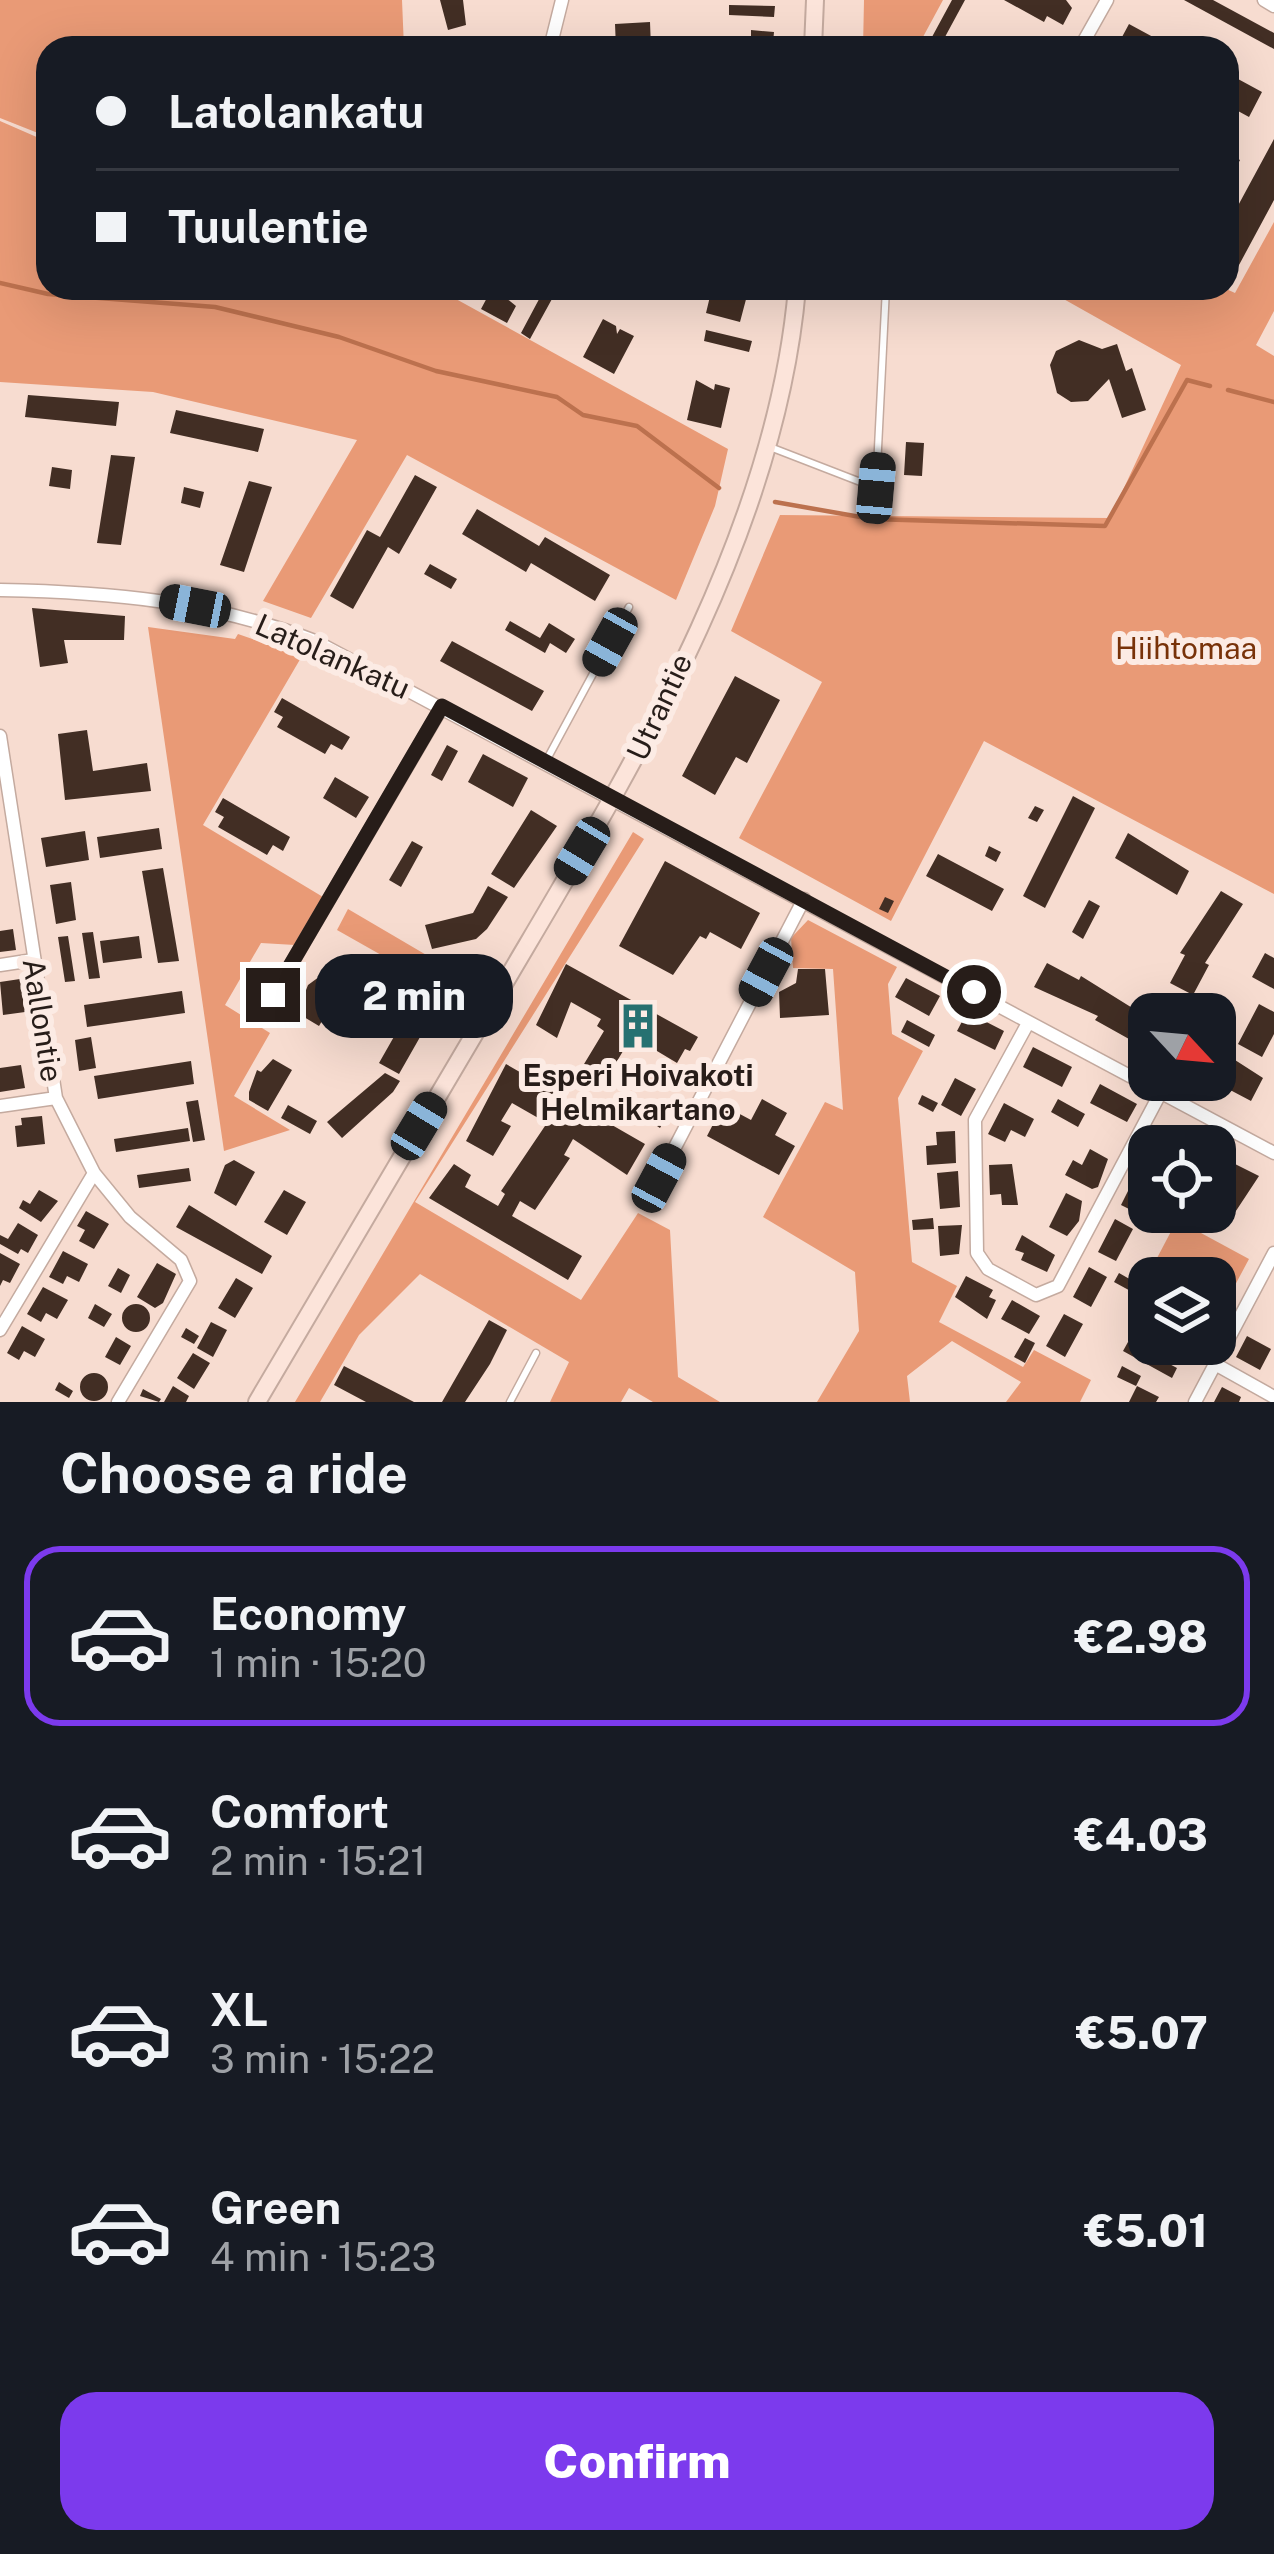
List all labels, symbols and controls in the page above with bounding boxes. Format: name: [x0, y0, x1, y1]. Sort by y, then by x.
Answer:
text: Latolankatu: [168, 85, 424, 138]
text: Tuulentie: [168, 200, 369, 253]
car: [855, 451, 897, 525]
car: [156, 581, 234, 631]
car: [577, 602, 643, 682]
street label: Latolankatu: [250, 606, 416, 706]
park label: Hiihtomaa: [1115, 630, 1257, 666]
street label: Utrantie: [619, 648, 699, 766]
car: [548, 811, 616, 891]
car: [733, 932, 799, 1012]
callout: 2 min: [315, 953, 513, 1037]
street label: Aallontie: [15, 956, 71, 1084]
route start: [947, 965, 1001, 1019]
route end: [246, 968, 300, 1022]
text: 2 min: [362, 973, 466, 1019]
north arrow: [1128, 993, 1236, 1101]
map controls: [1128, 993, 1236, 1365]
building icon: Esperi Hoivakoti Helmikartano: [613, 1001, 663, 1051]
place label: Esperi Hoivakoti Helmikartano: [522, 1057, 754, 1127]
car: [385, 1086, 453, 1166]
button: locate: [1128, 1125, 1236, 1233]
car: [626, 1138, 692, 1218]
button: layers: [1128, 1257, 1236, 1365]
text: Choose a ride: [60, 1442, 408, 1505]
icon: car: [66, 1582, 174, 1690]
text: Economy: [210, 1587, 406, 1640]
text: €2.98: [1074, 1610, 1208, 1663]
text: 1 min · 15:20: [210, 1640, 427, 1686]
icon: car: [66, 1780, 174, 1888]
text: Comfort: [210, 1785, 389, 1838]
text: €4.03: [1074, 1808, 1208, 1861]
text: 2 min · 15:21: [210, 1838, 426, 1884]
icon: car: [66, 1978, 174, 2086]
text: XL: [210, 1983, 268, 2036]
text: €5.07: [1076, 2006, 1208, 2059]
text: 3 min · 15:22: [210, 2036, 435, 2082]
icon: car: [66, 2176, 174, 2284]
text: Green: [210, 2181, 341, 2234]
text: €5.01: [1084, 2204, 1208, 2257]
text: 4 min · 15:23: [210, 2234, 436, 2280]
button: Confirm: [60, 2392, 1214, 2530]

